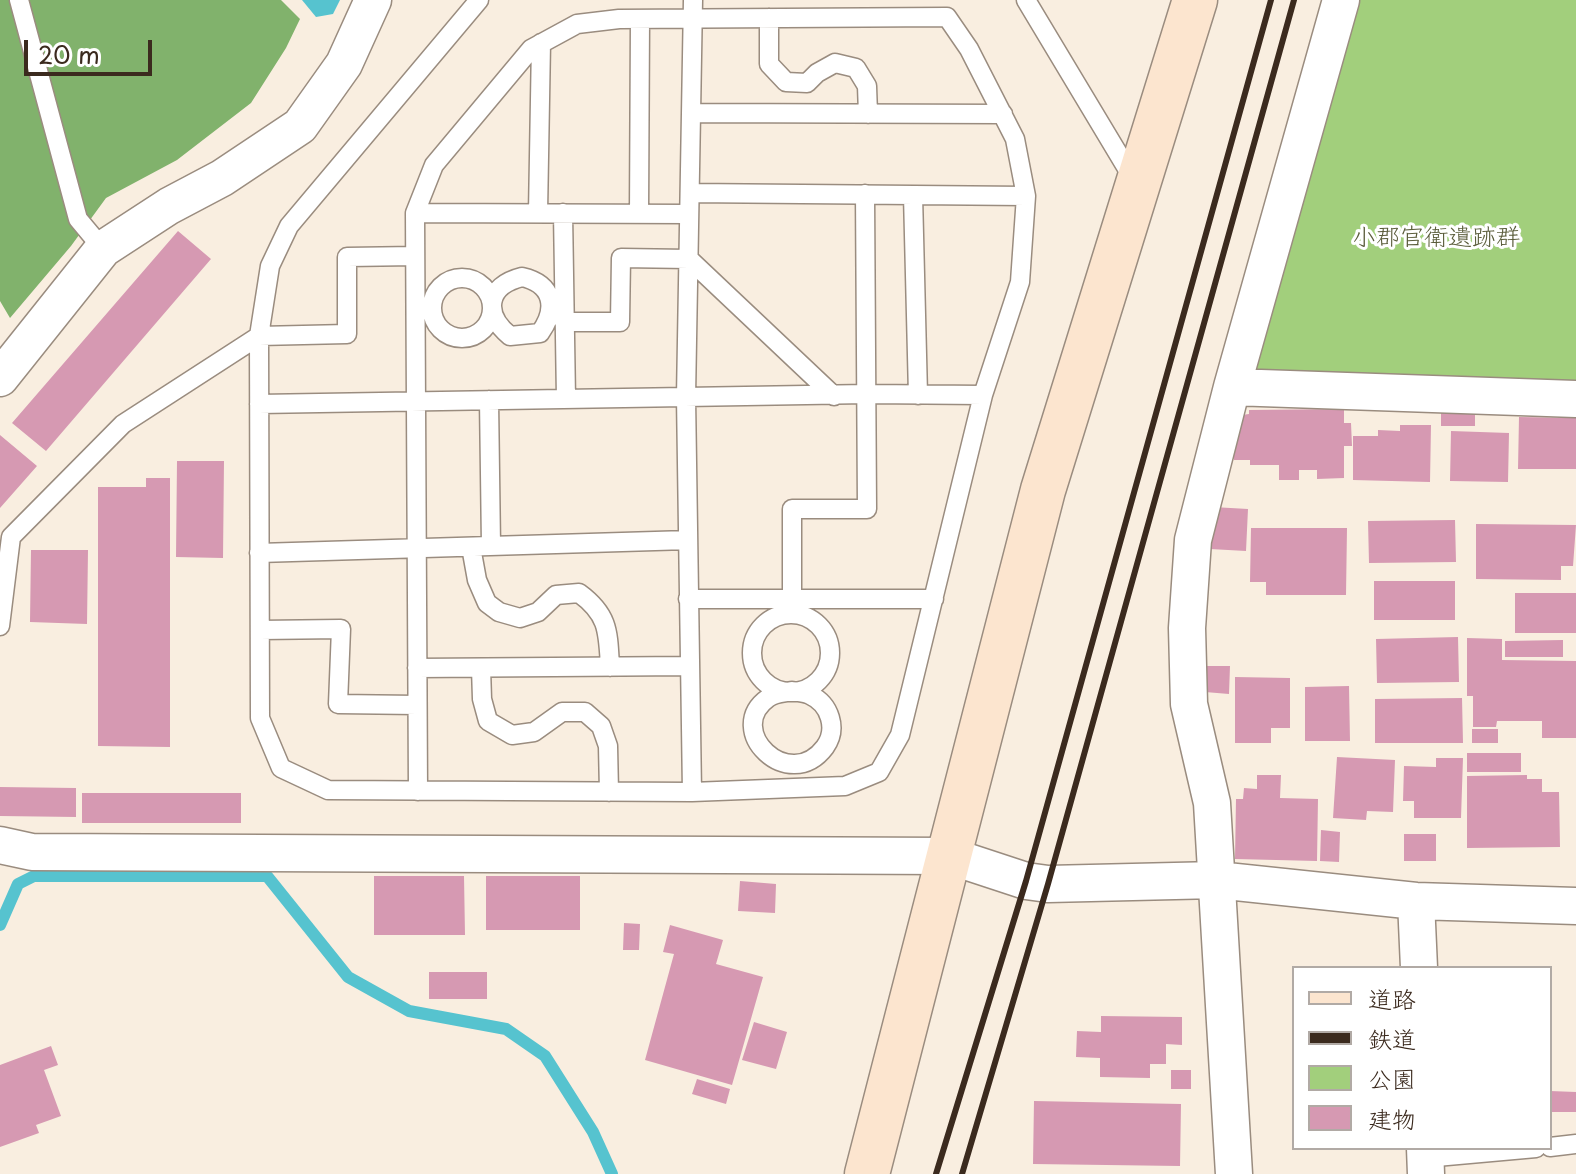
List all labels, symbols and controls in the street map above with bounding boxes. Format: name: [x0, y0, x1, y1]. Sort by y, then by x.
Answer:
scale bar: [28, 24, 156, 74]
text: 20 m: [38, 36, 100, 72]
park label: 小郡官衛遺跡群: [1352, 224, 1520, 252]
legend: [1292, 966, 1552, 1150]
text: 道路: [1368, 980, 1416, 1016]
text: 鉄道: [1368, 1020, 1416, 1056]
text: 公園: [1368, 1060, 1416, 1096]
text: 建物: [1368, 1100, 1416, 1136]

